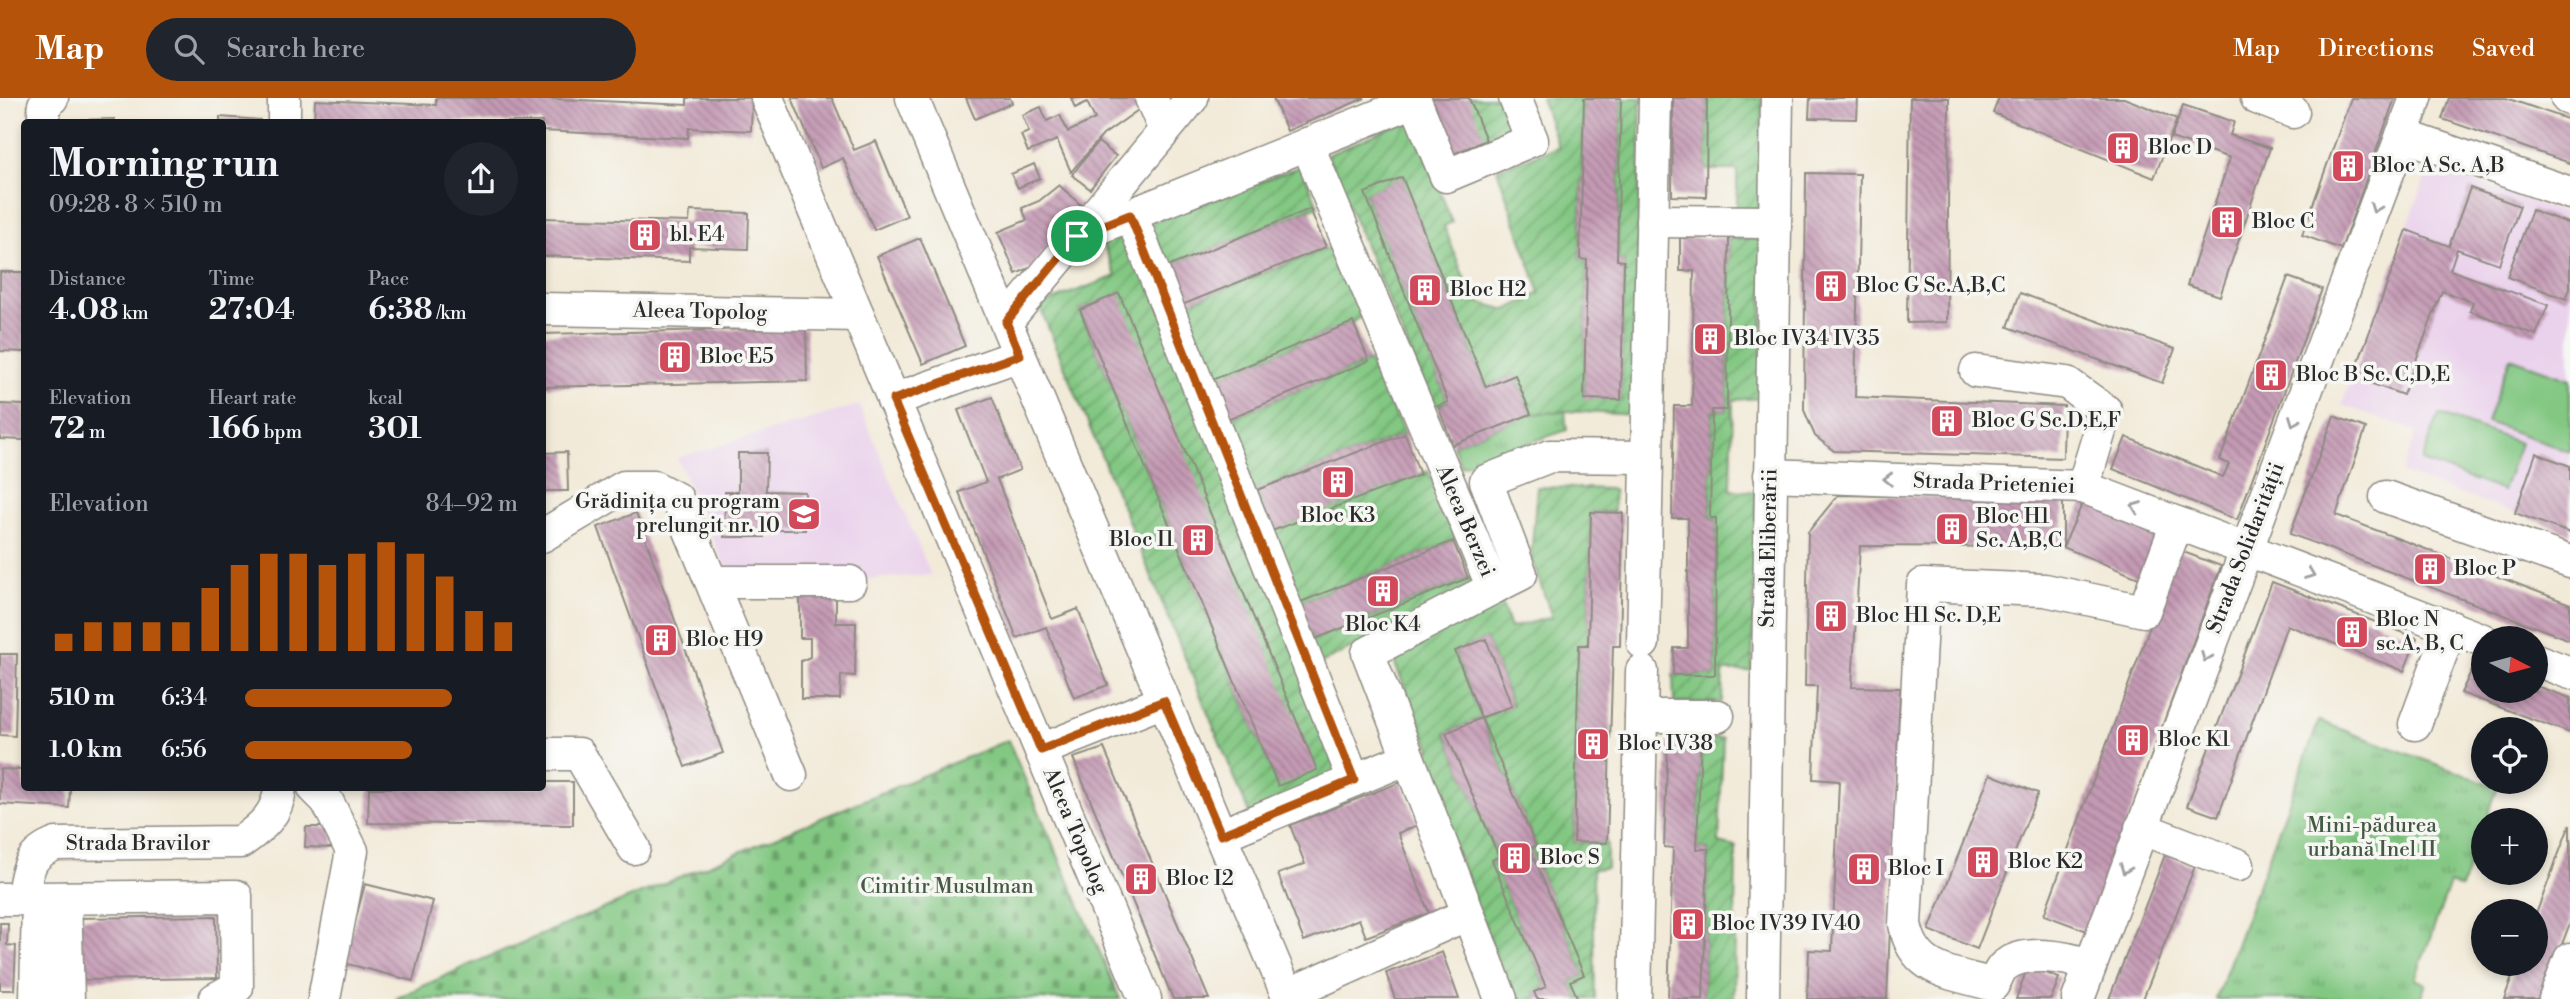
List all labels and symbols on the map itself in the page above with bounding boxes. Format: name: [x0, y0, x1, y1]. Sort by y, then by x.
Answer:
building icon: Bloc D: [2104, 129, 2142, 167]
place label: Bloc D: [2147, 135, 2212, 161]
building icon: Bloc A Sc. A,B: [2329, 147, 2367, 185]
place label: Bloc A Sc. A,B: [2371, 153, 2505, 179]
one-way arrow: [2369, 201, 2383, 213]
building icon: Bloc C: [2208, 203, 2246, 241]
pin: [1047, 206, 1107, 266]
place label: Bloc C: [2251, 209, 2314, 235]
building icon: bl. E4: [626, 216, 664, 254]
place label: bl. E4: [670, 222, 724, 248]
building icon: Bloc G Sc.A,B,C: [1812, 267, 1850, 305]
building icon: Bloc H2: [1406, 271, 1444, 309]
place label: Bloc G Sc.A,B,C: [1855, 273, 2005, 299]
place label: Bloc H2: [1449, 277, 1527, 303]
street label: Aleea Topolog: [632, 298, 767, 326]
building icon: Bloc IV34 IV35: [1691, 320, 1729, 358]
place label: Bloc IV34 IV35: [1733, 326, 1880, 352]
building icon: Bloc E5: [656, 338, 694, 376]
place label: Bloc E5: [699, 344, 774, 370]
building icon: Bloc B Sc. C,D,E: [2252, 356, 2290, 394]
place label: Bloc B Sc. C,D,E: [2295, 362, 2450, 388]
building icon: Bloc G Sc.D,E,F: [1928, 402, 1966, 440]
place label: Bloc G Sc.D,E,F: [1971, 408, 2121, 434]
one-way arrow: [2289, 414, 2303, 426]
street label: Strada Solidarității: [2201, 459, 2291, 637]
street label: Aleea Berzei: [1429, 460, 1500, 581]
building icon: Bloc K3: [1319, 463, 1357, 501]
street label: Strada Eliberării: [1755, 468, 1783, 628]
street label: Strada Prieteniei: [1912, 468, 2076, 500]
one-way arrow: [1883, 472, 1894, 487]
place label: Grădinița cu program prelungit nr. 10: [575, 489, 780, 539]
school or university icon: Grădinița cu program prelungit nr. 10: [785, 495, 823, 533]
one-way arrow: [2131, 502, 2143, 516]
place label: Bloc K3: [1300, 503, 1375, 529]
place label: Bloc H1 Sc. A,B,C: [1975, 504, 2062, 554]
building icon: Bloc H1 Sc. A,B,C: [1933, 510, 1971, 548]
building icon: Bloc I1: [1179, 521, 1217, 559]
place label: Bloc I1: [1108, 527, 1174, 553]
building icon: Bloc P: [2411, 550, 2449, 588]
place label: Bloc P: [2453, 556, 2516, 582]
one-way arrow: [2303, 565, 2315, 579]
building icon: Bloc K4: [1364, 572, 1402, 610]
building icon: Bloc H1 Sc. D,E: [1812, 597, 1850, 635]
place label: Bloc H1 Sc. D,E: [1855, 603, 2001, 629]
place label: Bloc N sc.A, B, C: [2375, 607, 2464, 657]
place label: Bloc K4: [1344, 612, 1421, 638]
building icon: Bloc N sc.A, B, C: [2333, 613, 2371, 651]
building icon: Bloc H9: [642, 621, 680, 659]
north arrow: [2471, 626, 2548, 704]
place label: Bloc H9: [685, 627, 763, 653]
one-way arrow: [2200, 650, 2214, 662]
building icon: Bloc K1: [2114, 721, 2152, 759]
building icon: Bloc IV38: [1574, 725, 1612, 763]
place label: Bloc K1: [2157, 727, 2230, 753]
place label: Bloc IV38: [1617, 731, 1713, 757]
street label: Aleea Topolog: [1036, 763, 1113, 898]
park label: Mini-pădurea urbană Inel II: [2307, 813, 2437, 863]
street label: Strada Bravilor: [66, 831, 210, 857]
building icon: Bloc S: [1496, 839, 1534, 877]
building icon: Bloc K2: [1964, 843, 2002, 881]
place label: Bloc S: [1539, 845, 1600, 871]
place label: Bloc K2: [2007, 849, 2083, 875]
building icon: Bloc I: [1845, 850, 1883, 888]
place label: Bloc I: [1887, 856, 1944, 882]
building icon: Bloc I2: [1122, 860, 1160, 898]
one-way arrow: [2120, 863, 2134, 875]
place label: Bloc I2: [1165, 866, 1234, 892]
park label: Cimitir Musulman: [860, 874, 1034, 900]
building icon: Bloc IV39 IV40: [1669, 905, 1707, 943]
place label: Bloc IV39 IV40: [1711, 911, 1861, 937]

